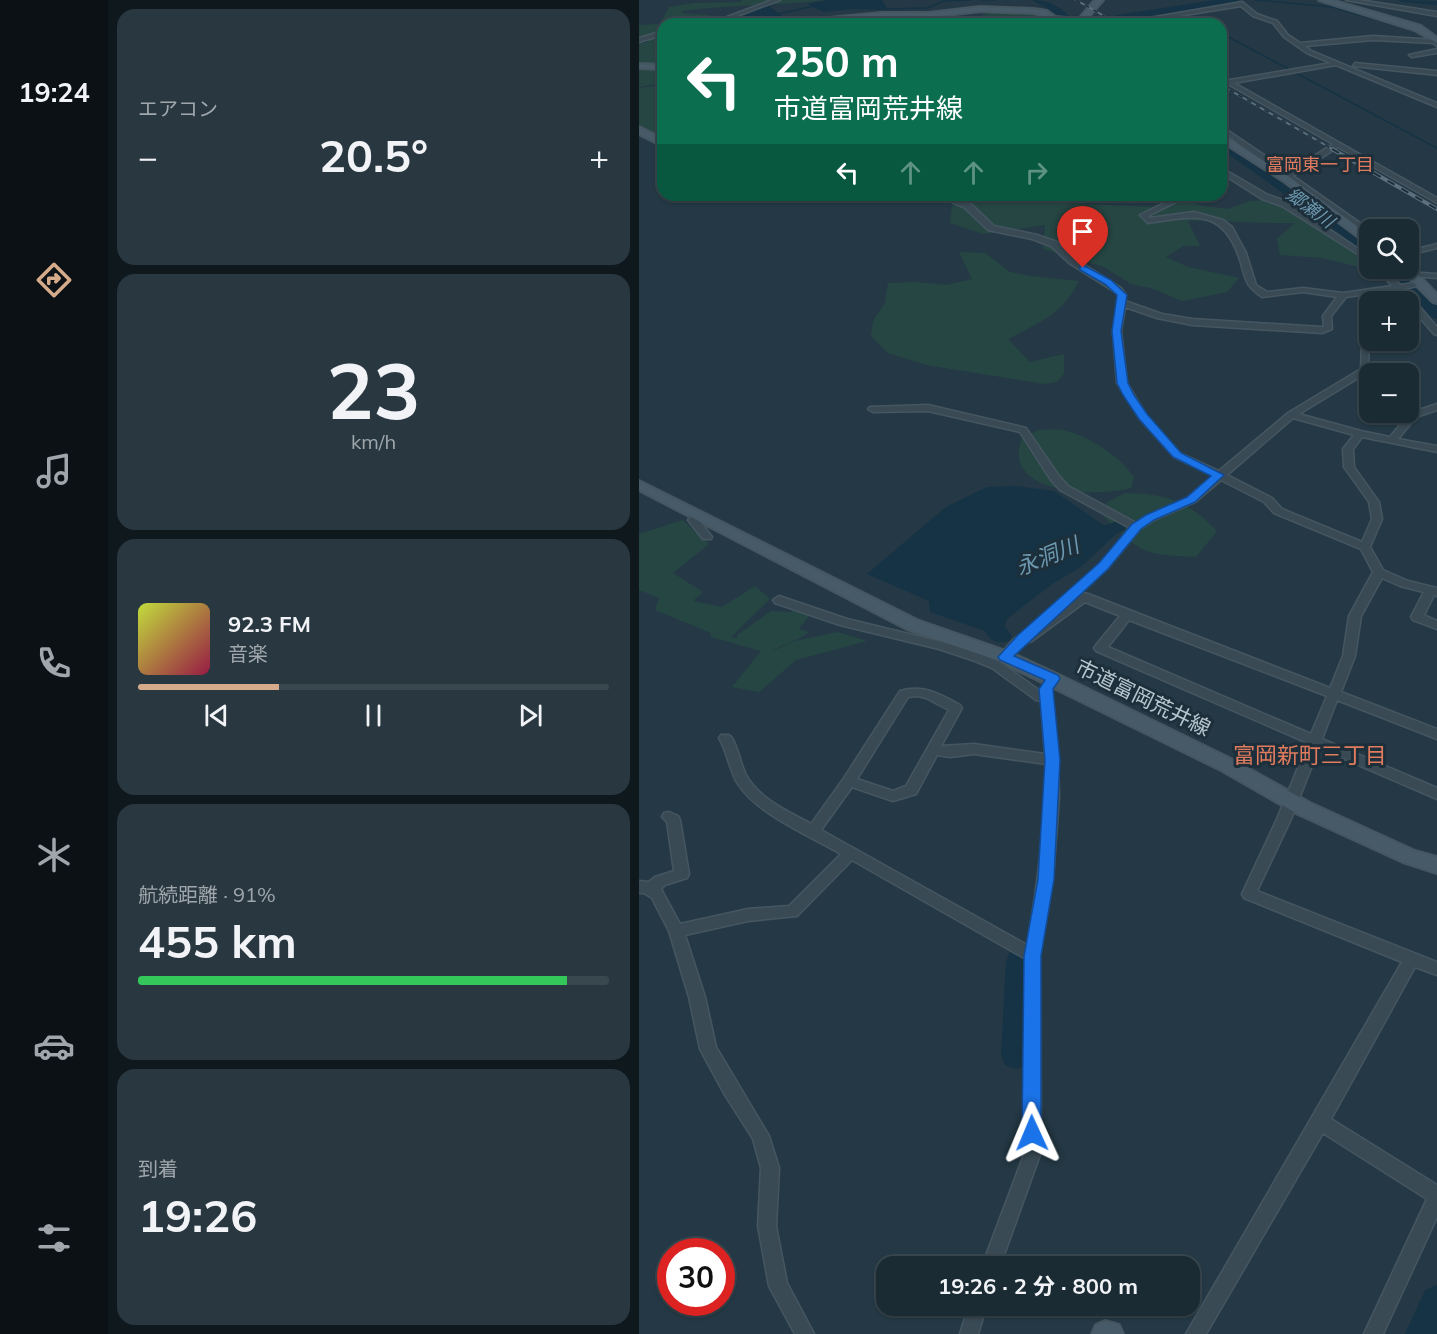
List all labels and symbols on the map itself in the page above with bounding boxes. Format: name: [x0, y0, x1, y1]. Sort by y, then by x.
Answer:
district label: 富岡東一丁目: [1266, 153, 1374, 176]
water label: 郷瀬川: [1282, 182, 1341, 234]
pin: [1057, 206, 1108, 268]
water label: 永洞川: [1011, 530, 1085, 581]
street label: 市道富岡荒井線: [1072, 653, 1215, 741]
district label: 富岡新町三丁目: [1233, 741, 1387, 769]
position arrow: [1000, 1101, 1064, 1165]
speed limit sign: 30: [657, 1238, 735, 1316]

